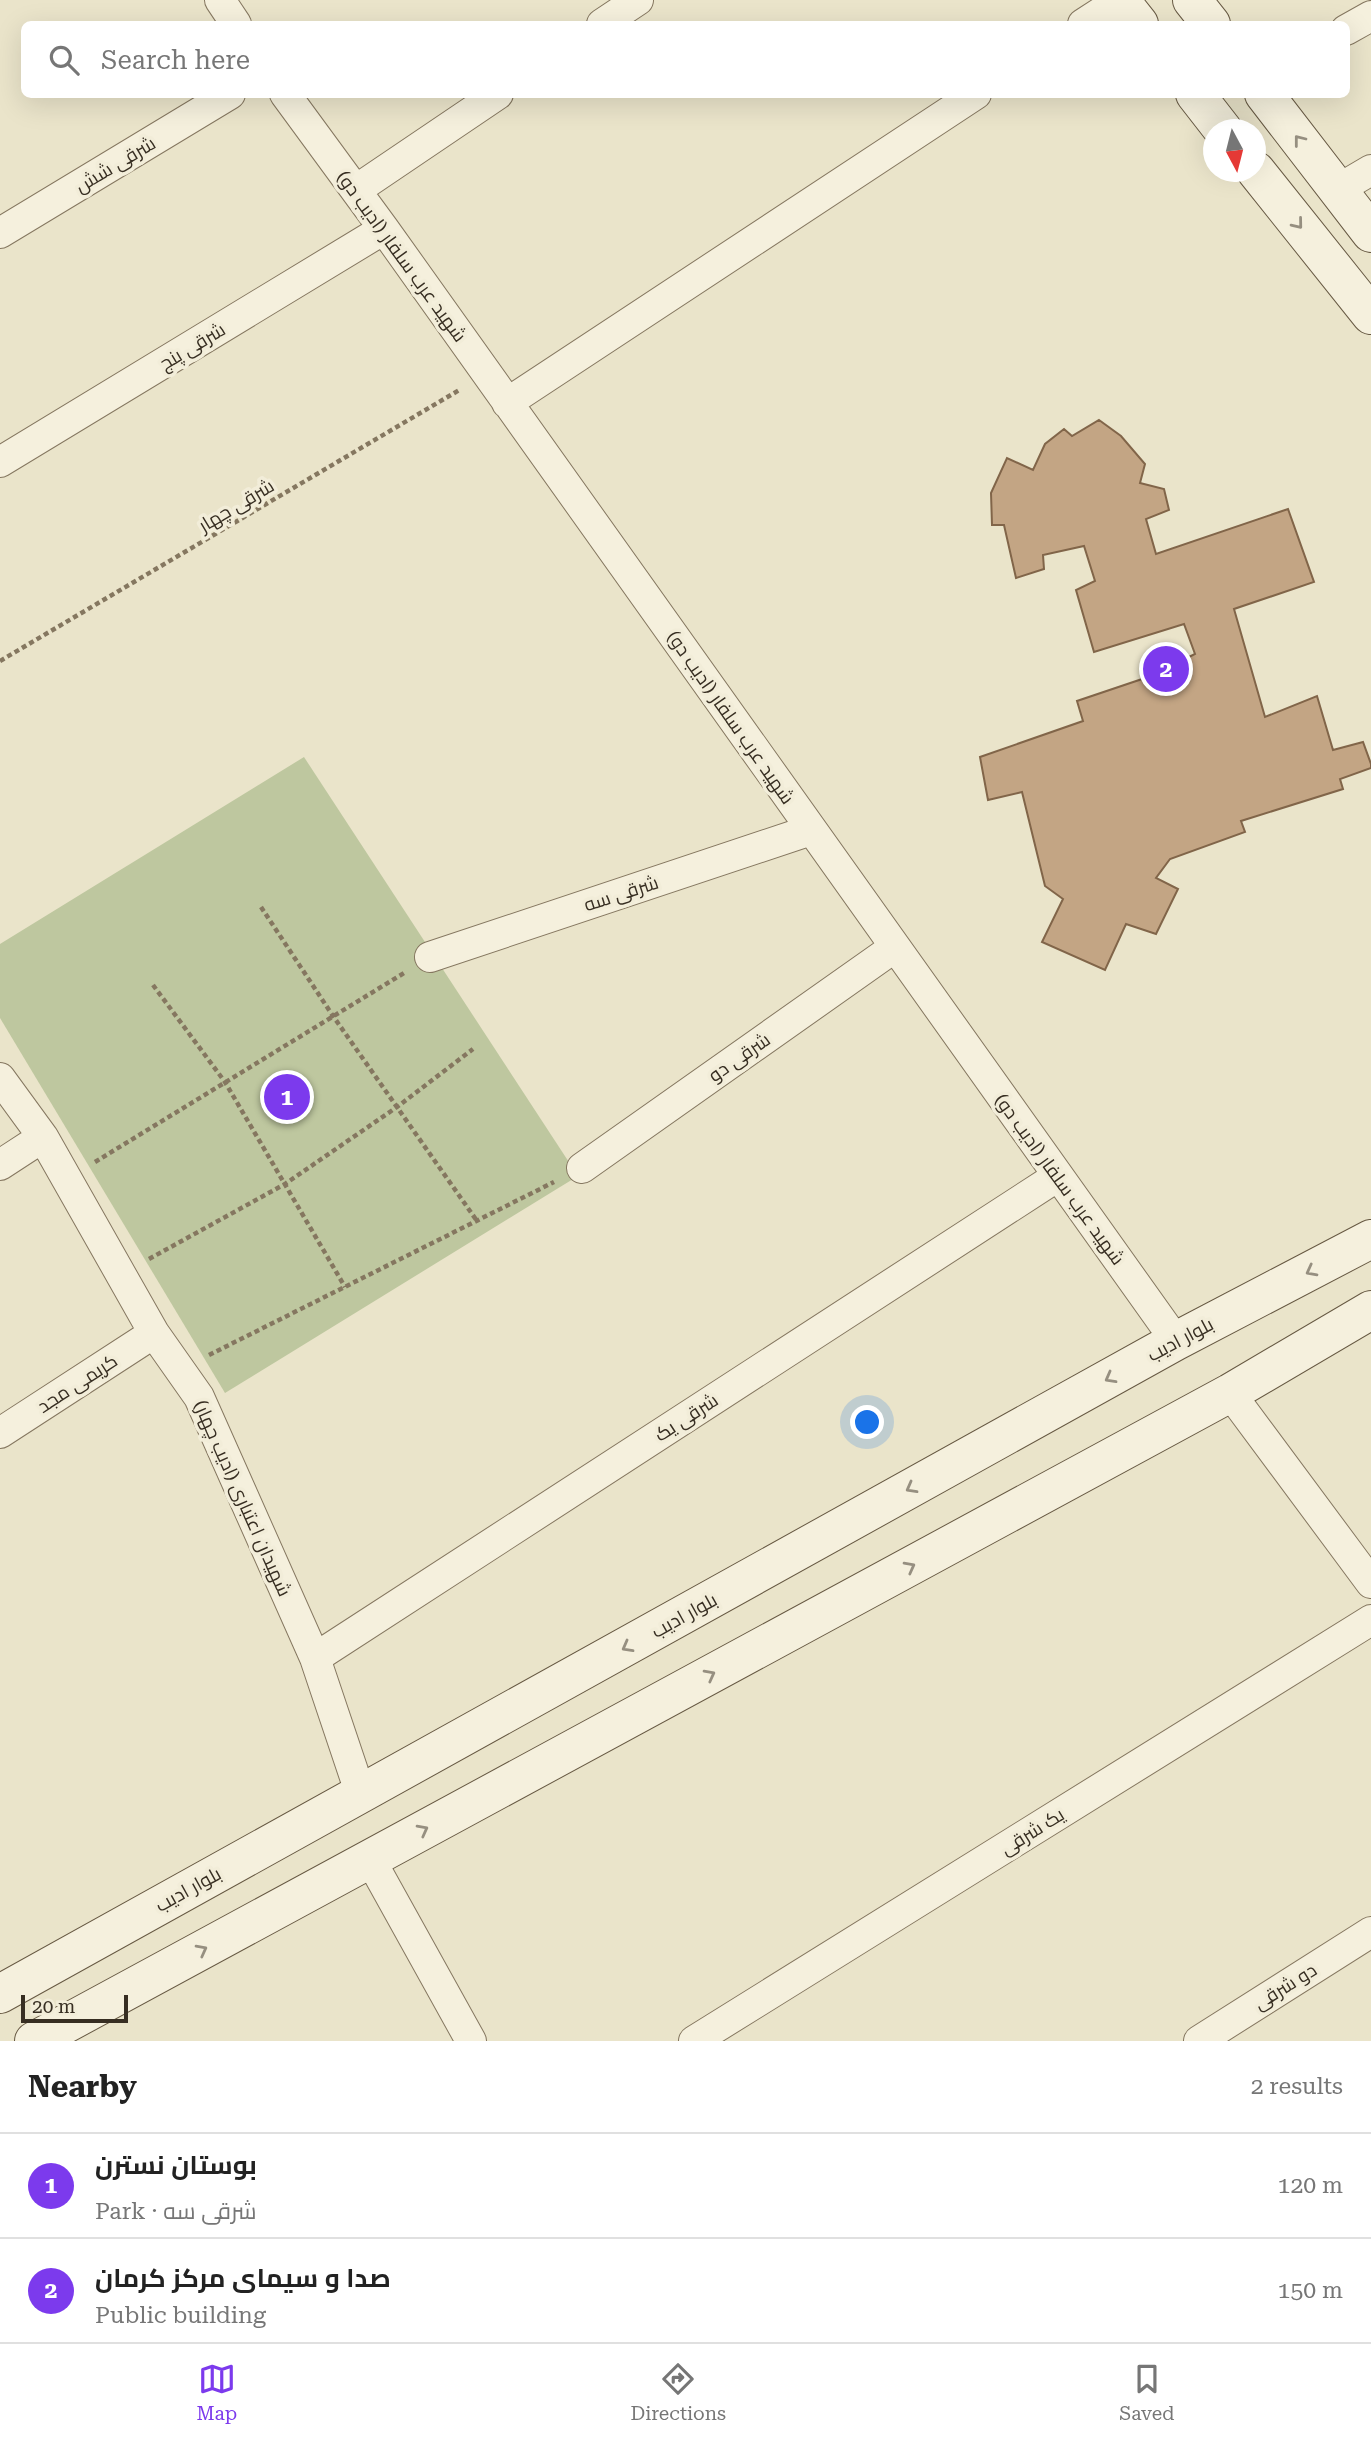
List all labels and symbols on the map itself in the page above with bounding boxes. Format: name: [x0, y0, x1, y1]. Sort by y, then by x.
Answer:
north arrow: [1203, 119, 1266, 182]
street label: شرقی شش: [71, 131, 160, 197]
one-way arrow: [1295, 136, 1308, 148]
street label: شهید عرب سلفار (ادیب دو): [332, 166, 472, 347]
one-way arrow: [1290, 216, 1303, 228]
street label: شرقی پنج: [155, 318, 231, 377]
street label: شرقی چهار: [193, 474, 279, 538]
street label: شهید عرب سلفار (ادیب دو): [662, 626, 799, 808]
pin: 2: [1143, 643, 1189, 695]
street label: شرقی سه: [581, 871, 661, 916]
street label: شرقی دو: [704, 1028, 775, 1087]
pin: 1: [264, 1071, 310, 1123]
street label: شهید عرب سلفار (ادیب دو): [990, 1089, 1130, 1270]
one-way arrow: [1305, 1262, 1318, 1276]
street label: بلوار ادیب: [1143, 1312, 1217, 1366]
street label: کریمی مجد: [33, 1349, 122, 1418]
one-way arrow: [1105, 1370, 1117, 1383]
street label: شرقی یک: [650, 1388, 722, 1446]
street label: شهیدان اعتباری (ادیب چهار): [188, 1397, 296, 1600]
your location: [850, 1405, 884, 1439]
one-way arrow: [906, 1480, 918, 1493]
one-way arrow: [902, 1562, 915, 1575]
street label: بلوار ادیب: [647, 1588, 721, 1643]
one-way arrow: [621, 1639, 634, 1652]
one-way arrow: [702, 1670, 715, 1684]
street label: یک شرقی: [996, 1803, 1068, 1860]
one-way arrow: [416, 1825, 429, 1839]
street label: بلوار ادیب: [151, 1862, 225, 1917]
one-way arrow: [194, 1945, 207, 1959]
street label: دو شرقی: [1249, 1958, 1321, 2015]
scale bar: [21, 1992, 128, 2024]

